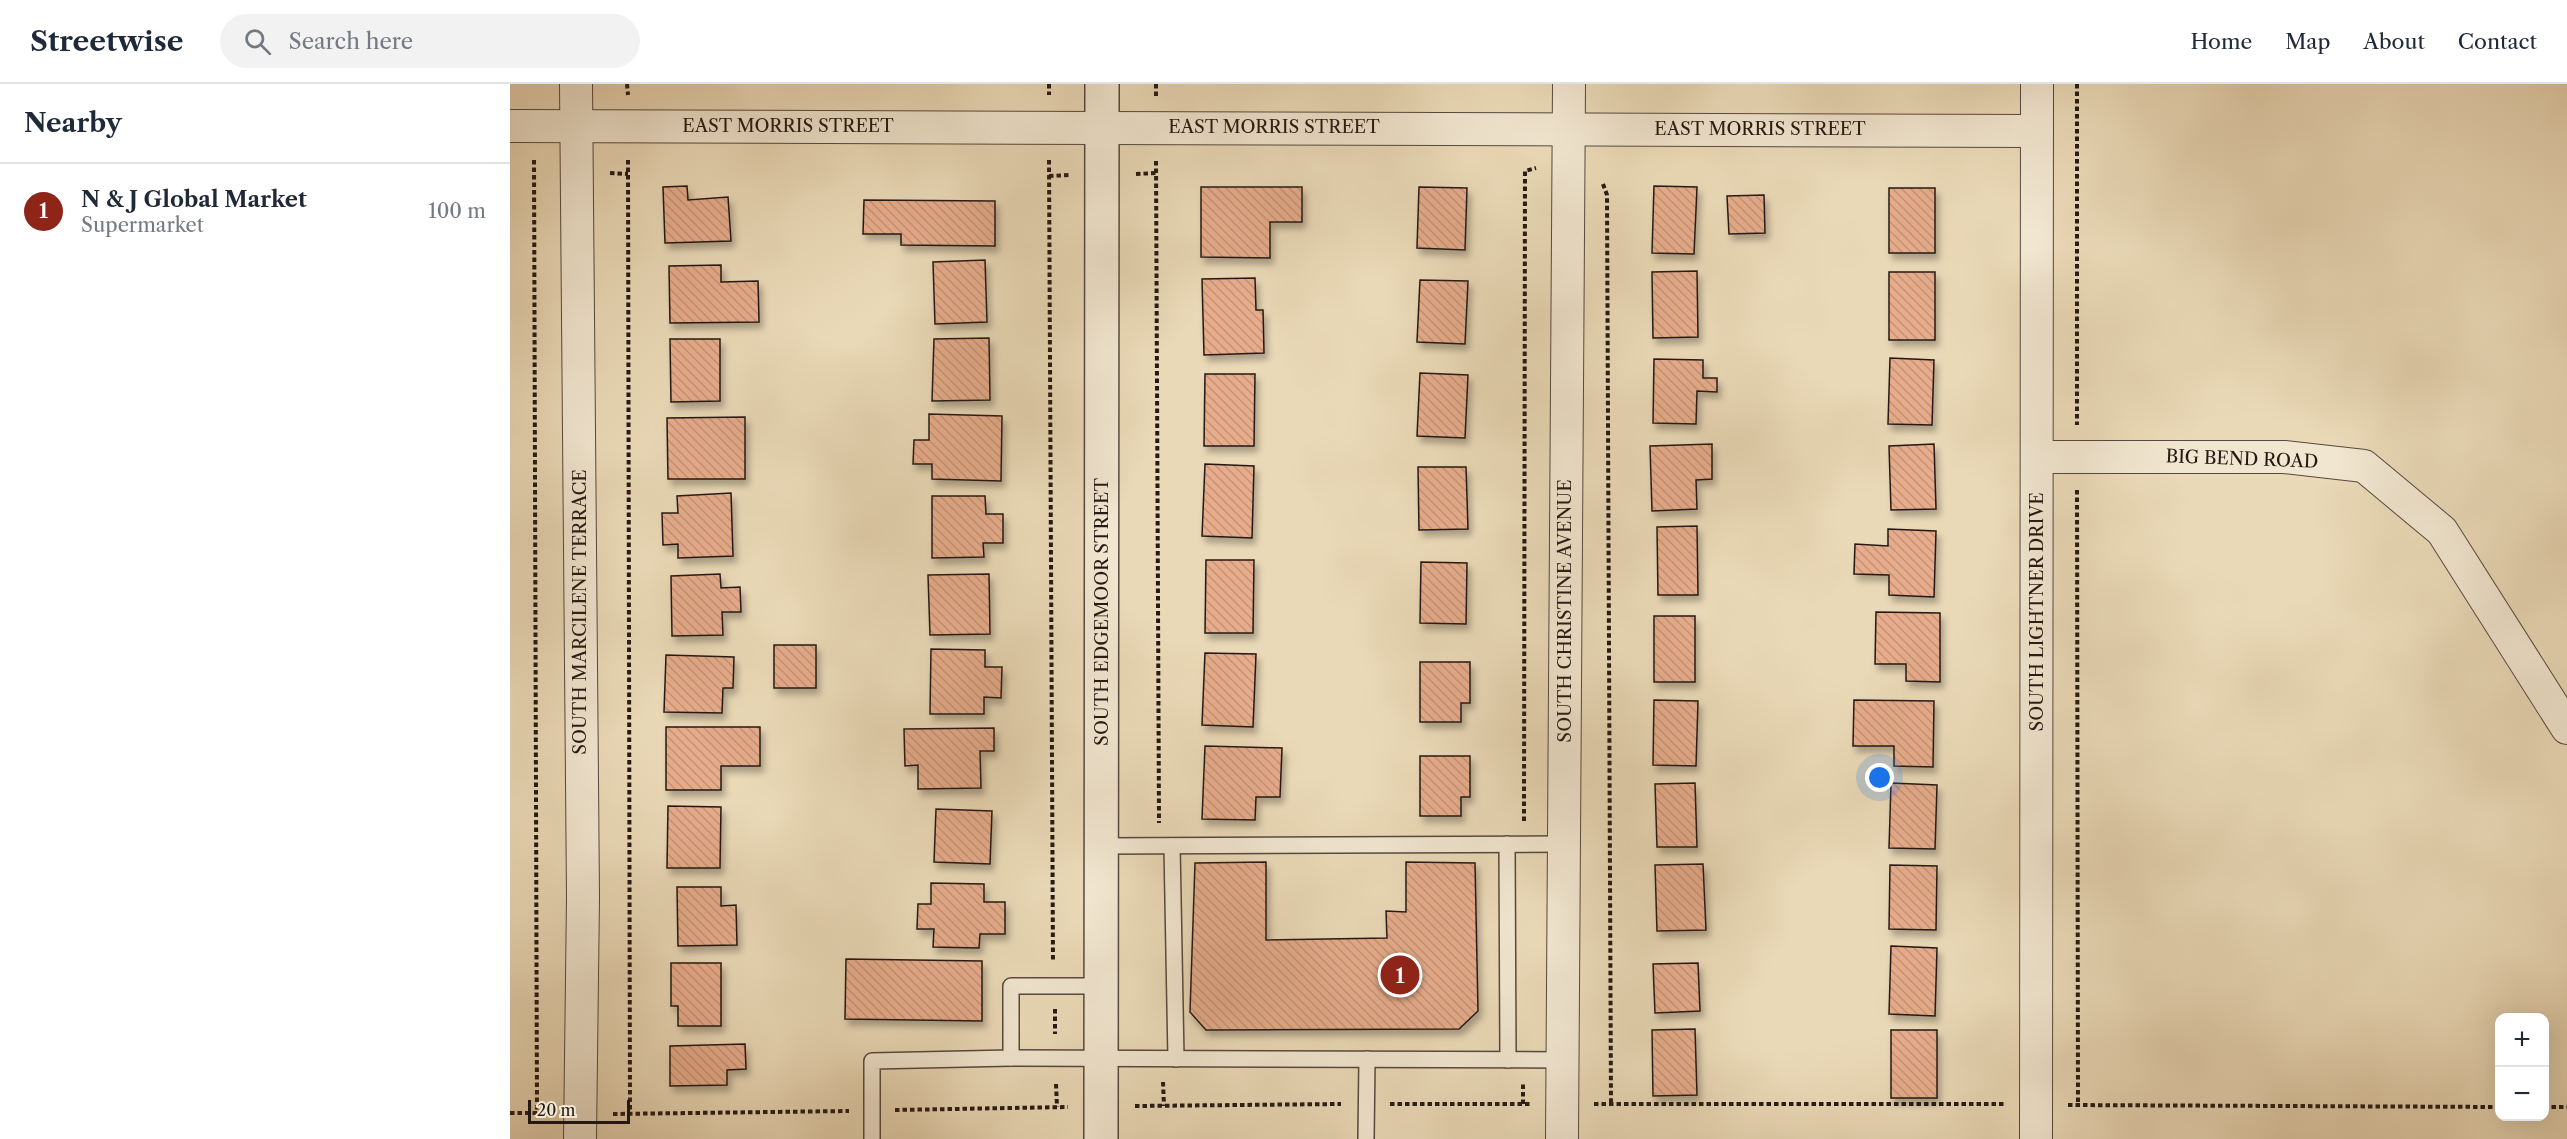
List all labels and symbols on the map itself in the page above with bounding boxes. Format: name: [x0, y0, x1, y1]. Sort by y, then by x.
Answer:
street label: EAST MORRIS STREET: [682, 115, 894, 137]
street label: EAST MORRIS STREET: [1168, 116, 1380, 138]
street label: EAST MORRIS STREET: [1654, 118, 1866, 140]
street label: BIG BEND ROAD: [2165, 445, 2319, 473]
street label: SOUTH MARCILENE TERRACE: [569, 469, 591, 755]
street label: SOUTH EDGEMOOR STREET: [1091, 478, 1113, 746]
street label: SOUTH CHRISTINE AVENUE: [1554, 479, 1576, 743]
street label: SOUTH LIGHTNER DRIVE: [2026, 492, 2048, 732]
your location: [1865, 763, 1894, 792]
pin: 1: [1380, 952, 1420, 998]
scale bar: [528, 1097, 630, 1124]

